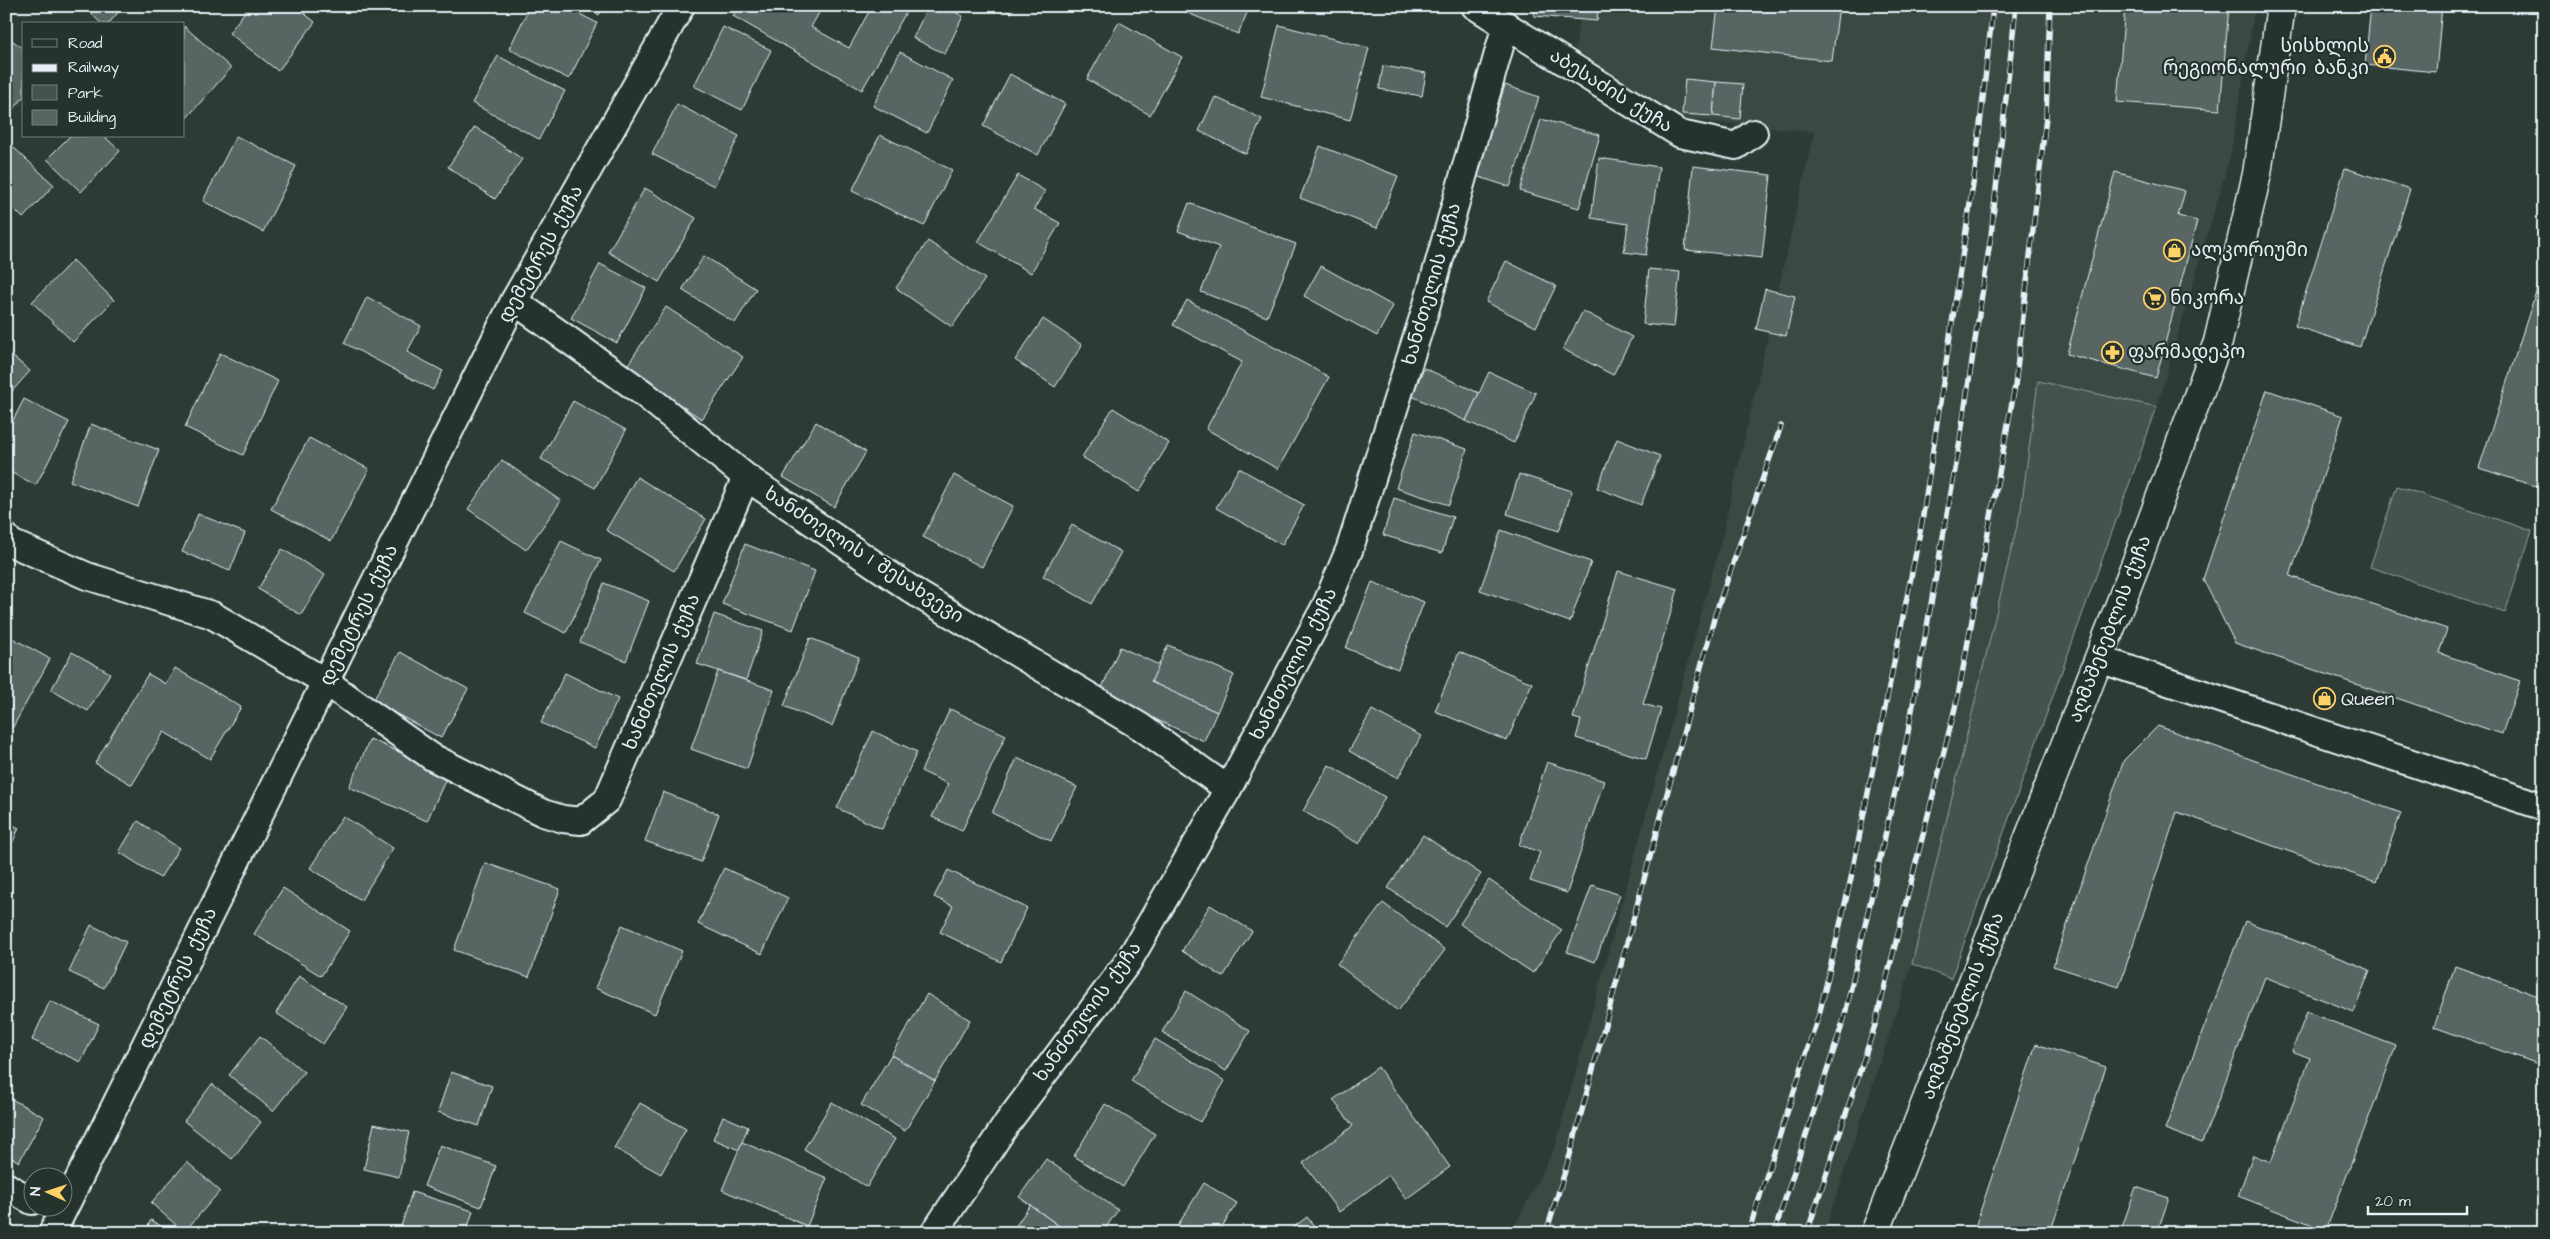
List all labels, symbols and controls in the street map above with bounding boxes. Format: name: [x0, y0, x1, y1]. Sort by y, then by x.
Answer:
legend: [22, 22, 185, 138]
text: Road: [68, 33, 103, 54]
place label: სისხლის რეგიონალური ბანკი: [2163, 33, 2369, 82]
street label: აბესაძის ქუჩა: [1544, 42, 1678, 140]
public building icon: სისხლის რეგიონალური ბანკი: [2373, 45, 2397, 69]
text: Railway: [68, 57, 119, 79]
text: Park: [68, 83, 103, 104]
text: Building: [68, 107, 116, 129]
street label: დემეტრეს ქუჩა: [492, 180, 590, 328]
street label: ხანძთელის ქუჩა: [1396, 200, 1468, 368]
place label: ალკორიუმი: [2191, 237, 2308, 264]
shop icon: ალკორიუმი: [2163, 238, 2187, 262]
place label: ნიკორა: [2170, 285, 2244, 312]
supermarket icon: ნიკორა: [2142, 286, 2166, 310]
place label: ფარმადეპო: [2128, 339, 2245, 366]
pharmacy icon: ფარმადეპო: [2100, 340, 2124, 364]
street label: ხანძთელის I შესახვევი: [759, 480, 969, 630]
street label: აღმაშენებლის ქუჩა: [2062, 531, 2158, 727]
street label: დემეტრეს ქუჩა: [313, 540, 405, 690]
street label: ხანძთელის ქუჩა: [1244, 583, 1344, 745]
street label: ხანძთელის ქუჩა: [617, 590, 707, 754]
place label: Queen: [2341, 686, 2394, 713]
shop icon: Queen: [2313, 687, 2337, 711]
street label: დემეტრეს ქუჩა: [132, 903, 224, 1053]
street label: აღმაშენებლის ქუჩა: [1915, 908, 2011, 1104]
street label: ხანძთელის ქუჩა: [1028, 936, 1148, 1088]
north arrow: [22, 1166, 72, 1216]
scale bar: [2368, 1184, 2466, 1216]
text: N: [26, 1186, 46, 1196]
text: 20 m: [2375, 1191, 2411, 1212]

